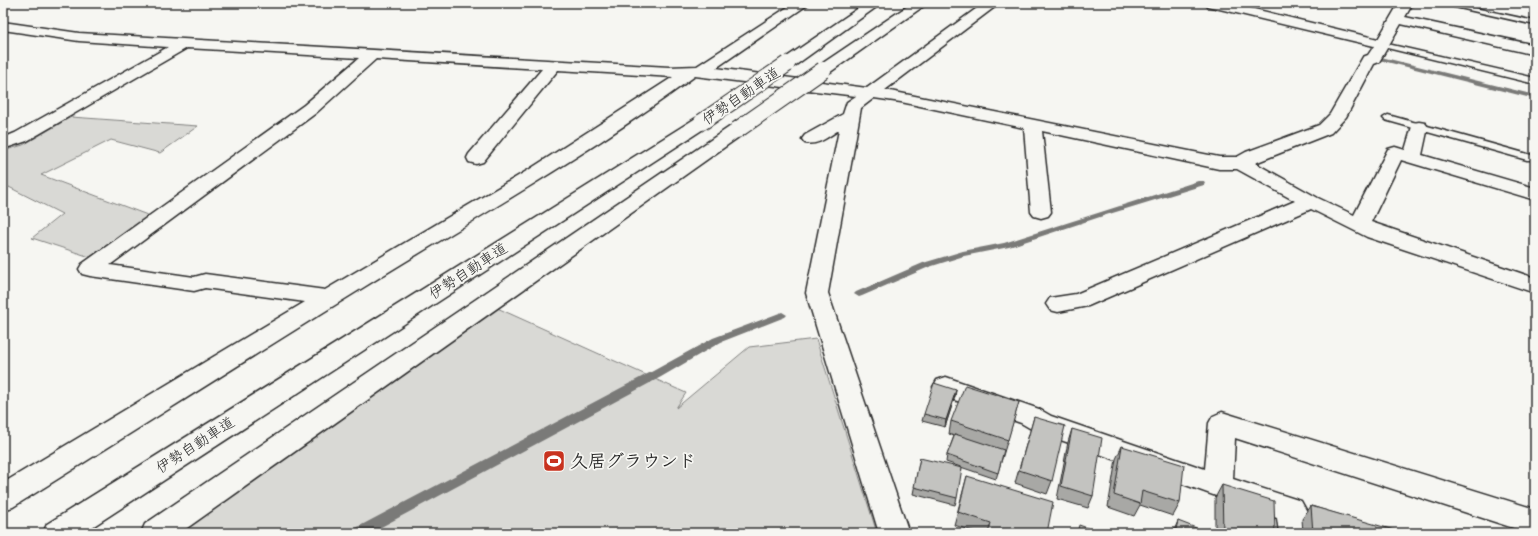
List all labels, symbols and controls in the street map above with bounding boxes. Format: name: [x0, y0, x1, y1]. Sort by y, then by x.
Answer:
street label: 伊勢自動車道: [699, 63, 783, 129]
street label: 伊勢自動車道: [425, 239, 511, 303]
street label: 伊勢自動車道: [152, 413, 238, 477]
sports icon: 久居グラウンド: [541, 448, 567, 474]
place label: 久居グラウンド: [570, 450, 696, 472]

